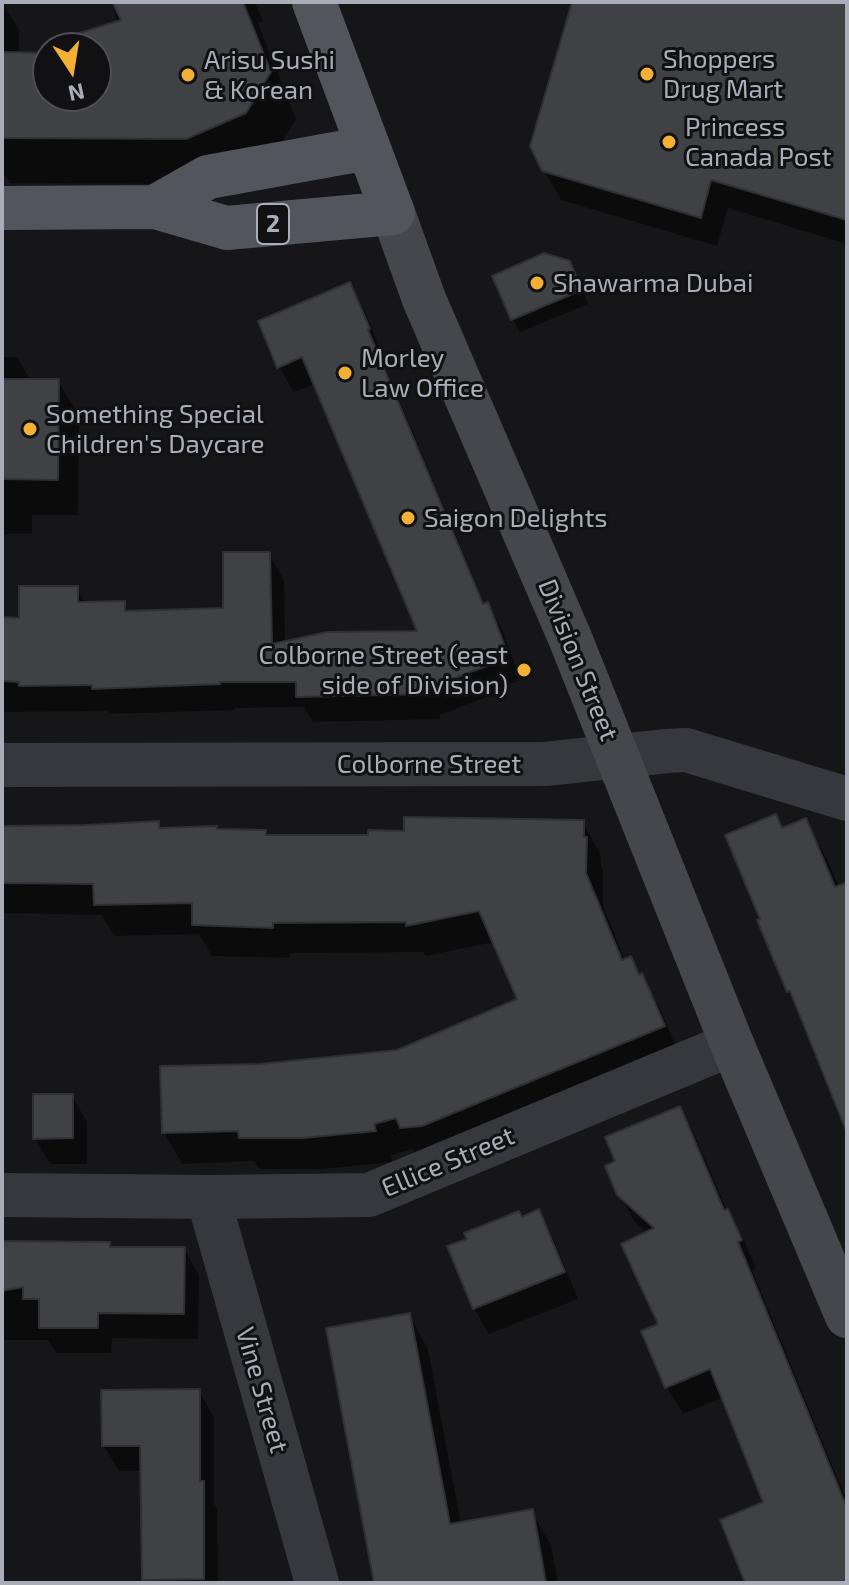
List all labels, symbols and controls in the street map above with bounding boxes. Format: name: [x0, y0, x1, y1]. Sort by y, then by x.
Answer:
north arrow: [32, 32, 112, 112]
place label: Shoppers Drug Mart: [663, 43, 783, 104]
place label: Arisu Sushi & Korean: [204, 44, 335, 106]
marker: Shoppers Drug Mart: [638, 65, 656, 83]
marker: Arisu Sushi & Korean: [179, 66, 197, 84]
text: N: [66, 79, 87, 108]
place label: Princess Canada Post: [685, 111, 832, 172]
marker: Princess Canada Post: [660, 133, 678, 151]
road number: 2: [257, 204, 289, 244]
place label: Shawarma Dubai: [553, 267, 753, 299]
marker: Shawarma Dubai: [528, 274, 546, 292]
place label: Morley Law Office: [361, 342, 484, 404]
marker: Morley Law Office: [336, 364, 354, 382]
place label: Something Special Children's Daycare: [46, 398, 265, 460]
marker: Something Special Children's Daycare: [21, 420, 39, 438]
place label: Saigon Delights: [424, 502, 608, 534]
marker: Saigon Delights: [399, 509, 417, 527]
street label: Division Street: [531, 575, 625, 745]
place label: Colborne Street (east side of Division): [259, 639, 508, 700]
marker: Colborne Street (east side of Division): [515, 661, 533, 679]
street label: Colborne Street: [337, 748, 521, 780]
street label: Ellice Street: [377, 1120, 519, 1204]
street label: Vine Street: [229, 1324, 295, 1456]

